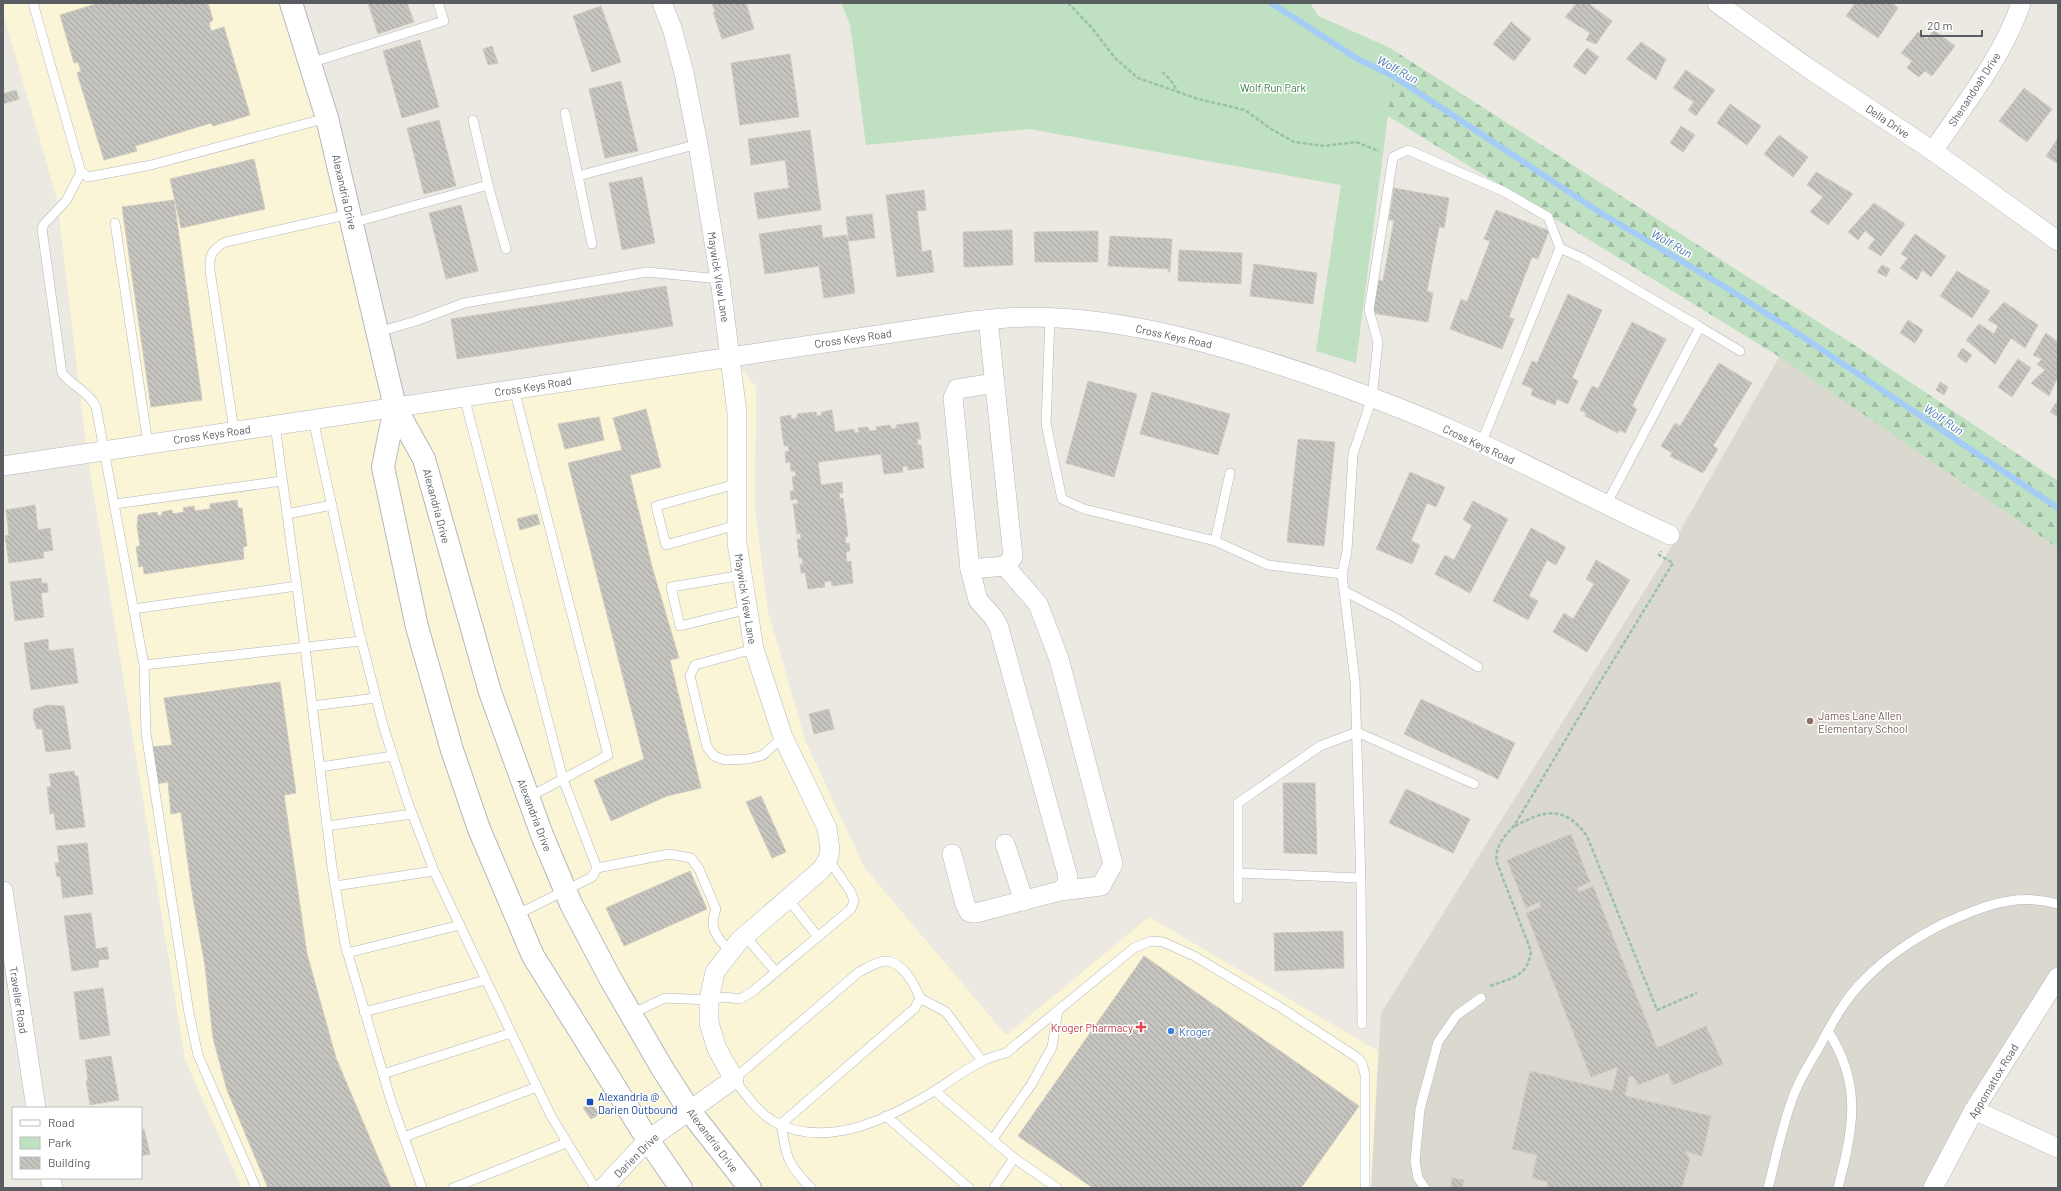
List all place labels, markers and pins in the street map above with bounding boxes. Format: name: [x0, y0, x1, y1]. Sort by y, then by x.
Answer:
place label: James Lane Allen Elementary School: [1818, 709, 1908, 735]
marker: James Lane Allen Elementary School: [1805, 716, 1815, 726]
place label: Kroger Pharmacy: [1051, 1021, 1133, 1034]
marker: Kroger Pharmacy: [1136, 1022, 1146, 1032]
place label: Kroger: [1179, 1025, 1211, 1038]
marker: Kroger: [1166, 1026, 1176, 1036]
place label: Alexandria @ Darien Outbound: [598, 1090, 678, 1116]
marker: Alexandria @ Darien Outbound: [585, 1097, 595, 1107]

